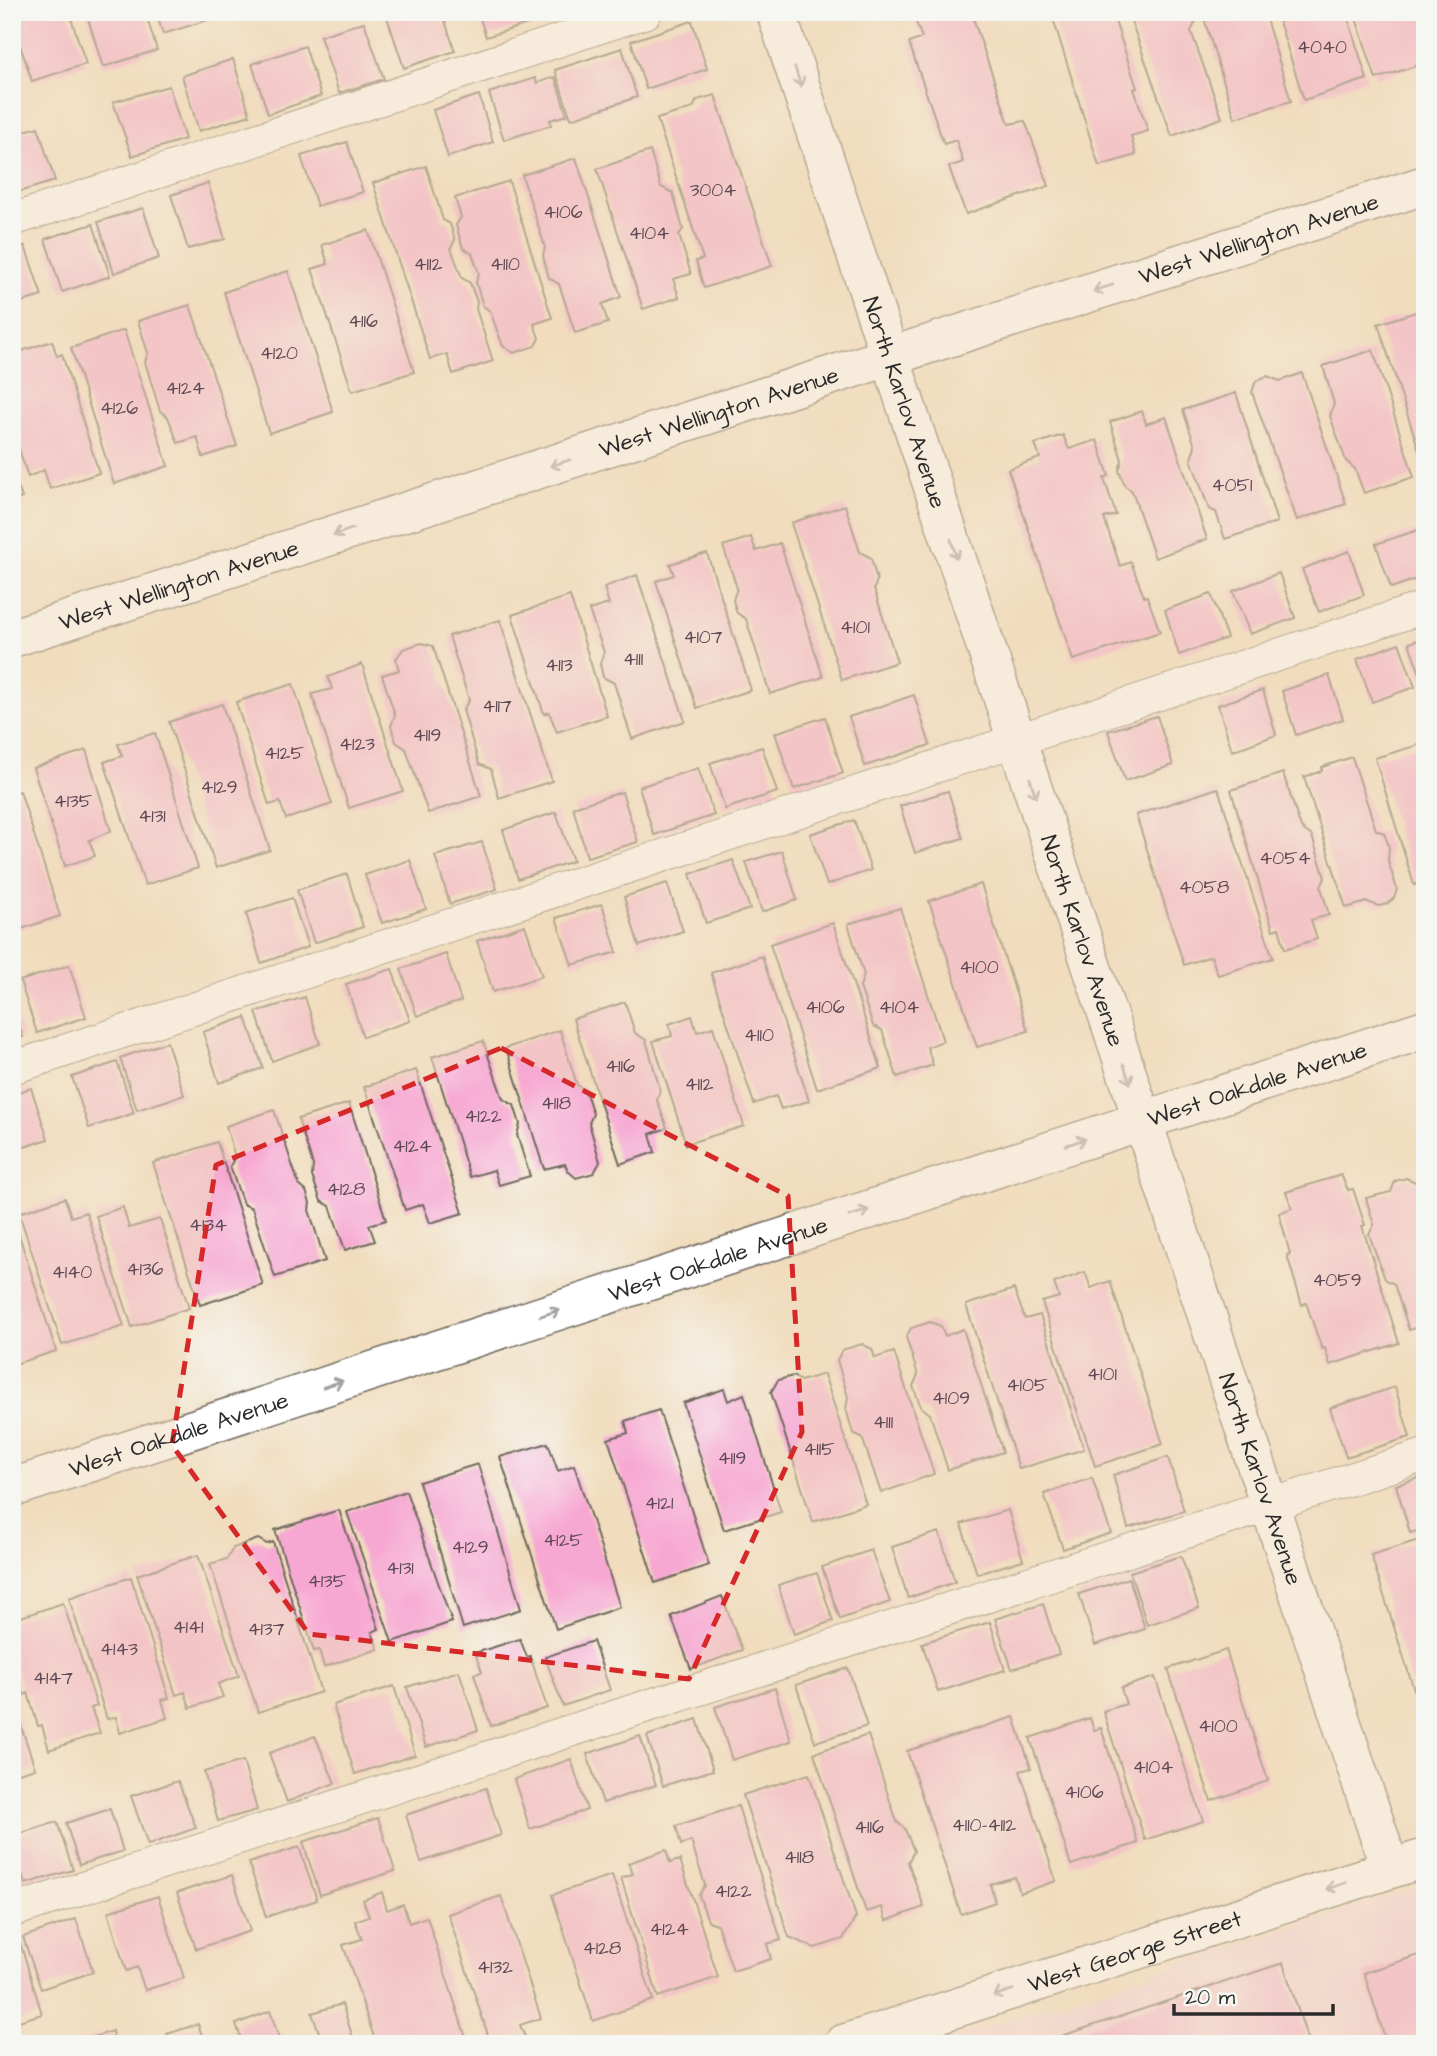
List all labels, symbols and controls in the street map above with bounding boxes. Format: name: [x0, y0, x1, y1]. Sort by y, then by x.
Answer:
house number: 4040: [1297, 34, 1347, 61]
one-way arrow: [792, 66, 805, 88]
house number: 3004: [690, 177, 736, 204]
street label: West Wellington Avenue: [1135, 186, 1383, 293]
house number: 4106: [543, 199, 583, 226]
house number: 4104: [629, 220, 669, 247]
house number: 4112: [414, 251, 442, 278]
house number: 4110: [490, 251, 520, 278]
one-way arrow: [1092, 282, 1114, 295]
street label: North Karlov Avenue: [854, 293, 954, 512]
house number: 4116: [348, 308, 378, 335]
house number: 4120: [260, 340, 298, 367]
street label: West Wellington Avenue: [595, 359, 843, 466]
house number: 4124: [165, 375, 205, 402]
house number: 4126: [100, 395, 138, 422]
one-way arrow: [549, 457, 571, 470]
house number: 4051: [1212, 472, 1253, 499]
one-way arrow: [333, 527, 355, 540]
street label: West Wellington Avenue: [55, 532, 303, 639]
one-way arrow: [948, 538, 961, 560]
house number: 4101: [840, 614, 870, 641]
house number: 4107: [683, 624, 723, 651]
house number: 4111: [623, 646, 644, 673]
house number: 4113: [545, 652, 573, 679]
house number: 4117: [482, 693, 512, 720]
house number: 4119: [413, 722, 441, 749]
house number: 4123: [339, 731, 375, 758]
house number: 4125: [264, 740, 304, 767]
house number: 4129: [200, 774, 238, 801]
one-way arrow: [1028, 777, 1040, 799]
house number: 4135: [54, 788, 93, 815]
house number: 4131: [138, 803, 166, 830]
street label: North Karlov Avenue: [1032, 831, 1132, 1051]
house number: 4054: [1259, 845, 1311, 872]
house number: 4058: [1179, 874, 1229, 901]
house number: 4100: [959, 954, 999, 981]
house number: 4106: [805, 994, 845, 1021]
house number: 4104: [879, 994, 919, 1021]
house number: 4110: [744, 1022, 774, 1049]
street label: West Oakdale Avenue: [1143, 1034, 1371, 1135]
house number: 4116: [605, 1053, 635, 1080]
one-way arrow: [1122, 1063, 1135, 1085]
house number: 4112: [685, 1071, 713, 1098]
house number: 4118: [541, 1090, 571, 1117]
house number: 4122: [464, 1103, 502, 1130]
house number: 4124: [392, 1133, 432, 1160]
one-way arrow: [1064, 1135, 1086, 1148]
house number: 4128: [327, 1176, 365, 1203]
one-way arrow: [848, 1206, 870, 1218]
street label: West Oakdale Avenue: [604, 1209, 832, 1310]
house number: 4134: [189, 1212, 227, 1239]
house number: 4136: [127, 1256, 164, 1283]
house number: 4140: [52, 1259, 92, 1286]
house number: 4059: [1312, 1267, 1362, 1294]
one-way arrow: [538, 1306, 560, 1319]
house number: 4101: [1087, 1361, 1117, 1388]
street label: North Karlov Avenue: [1210, 1369, 1310, 1589]
house number: 4105: [1007, 1372, 1048, 1399]
one-way arrow: [322, 1377, 344, 1389]
street label: West Oakdale Avenue: [65, 1384, 293, 1485]
house number: 4109: [932, 1385, 970, 1412]
house number: 4111: [873, 1409, 894, 1436]
house number: 4115: [803, 1436, 835, 1463]
house number: 4119: [718, 1445, 746, 1472]
house number: 4121: [645, 1490, 674, 1517]
house number: 4125: [543, 1527, 583, 1554]
house number: 4129: [451, 1534, 489, 1561]
house number: 4131: [386, 1555, 414, 1582]
house number: 4135: [308, 1568, 347, 1595]
house number: 4141: [173, 1614, 204, 1641]
house number: 4137: [248, 1616, 285, 1643]
house number: 4143: [100, 1636, 138, 1663]
house number: 4147: [33, 1665, 73, 1692]
house number: 4100: [1198, 1713, 1238, 1740]
house number: 4104: [1133, 1754, 1173, 1781]
house number: 4106: [1064, 1779, 1104, 1806]
house number: 4110-4112: [952, 1812, 1016, 1839]
house number: 4116: [854, 1814, 884, 1841]
house number: 4118: [784, 1844, 814, 1871]
house number: 4122: [714, 1878, 752, 1905]
one-way arrow: [1326, 1881, 1348, 1893]
street label: West George Street: [1024, 1902, 1246, 2001]
house number: 4124: [649, 1916, 689, 1943]
house number: 4128: [583, 1935, 621, 1962]
house number: 4132: [477, 1954, 513, 1981]
scale bar: [1174, 1972, 1334, 2016]
text: 20 m: [1185, 1983, 1236, 2012]
one-way arrow: [992, 1987, 1014, 2000]

